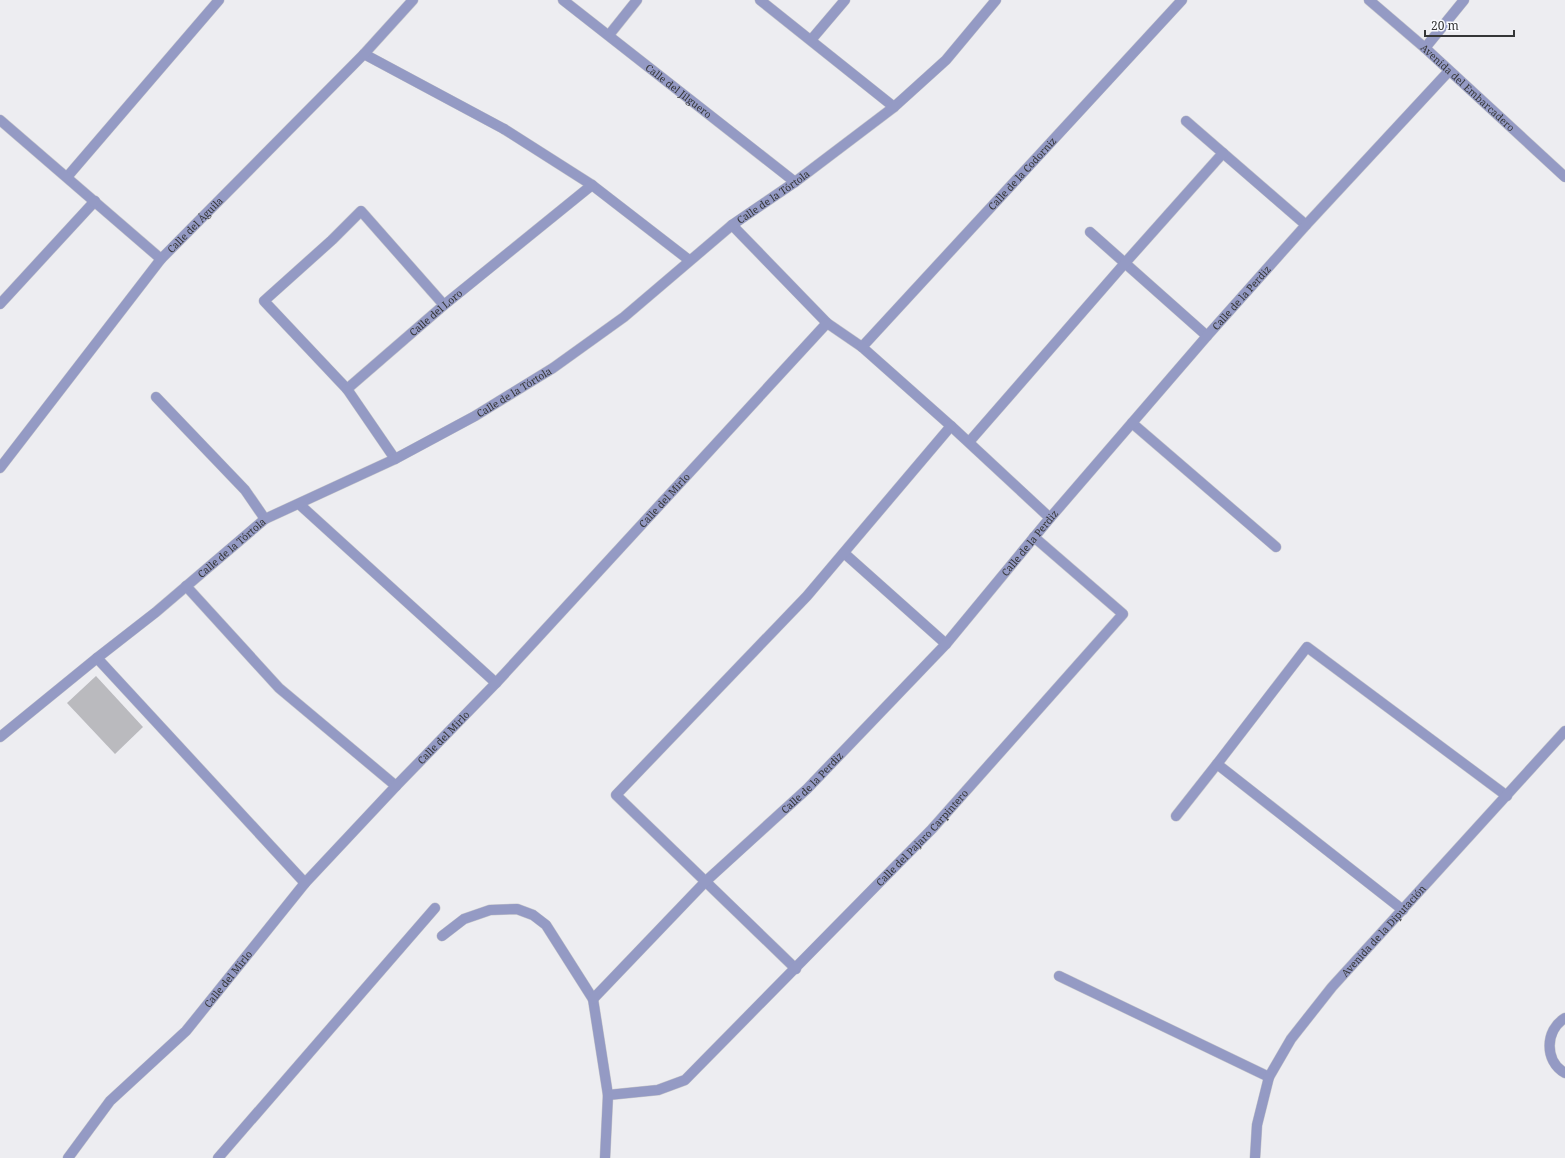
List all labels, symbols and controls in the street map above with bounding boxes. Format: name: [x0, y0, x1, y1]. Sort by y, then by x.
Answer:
scale bar: [1425, 12, 1514, 38]
text: 20 m: [1431, 17, 1459, 34]
street label: Avenida del Embarcadero: [1418, 40, 1518, 135]
street label: Calle del Jilguero: [643, 60, 715, 121]
street label: Calle de la Codorniz: [985, 134, 1059, 213]
street label: Calle de la Tórtola: [734, 166, 813, 227]
street label: Calle del Águila: [164, 193, 226, 256]
street label: Calle de la Perdiz: [1209, 262, 1274, 333]
street label: Calle del Loro: [406, 286, 465, 339]
street label: Calle de la Tórtola: [474, 363, 554, 420]
street label: Calle del Mirlo: [635, 470, 693, 530]
street label: Calle de la Perdiz: [998, 507, 1061, 579]
street label: Calle de la Tórtola: [194, 514, 269, 581]
street label: Calle del Mirlo: [414, 707, 473, 767]
street label: Calle de la Perdiz: [778, 749, 846, 816]
street label: Calle del Pajaro Carpintero: [873, 786, 971, 889]
street label: Avenida de la Diputación: [1338, 881, 1429, 979]
street label: Calle del Mirlo: [201, 947, 255, 1010]

